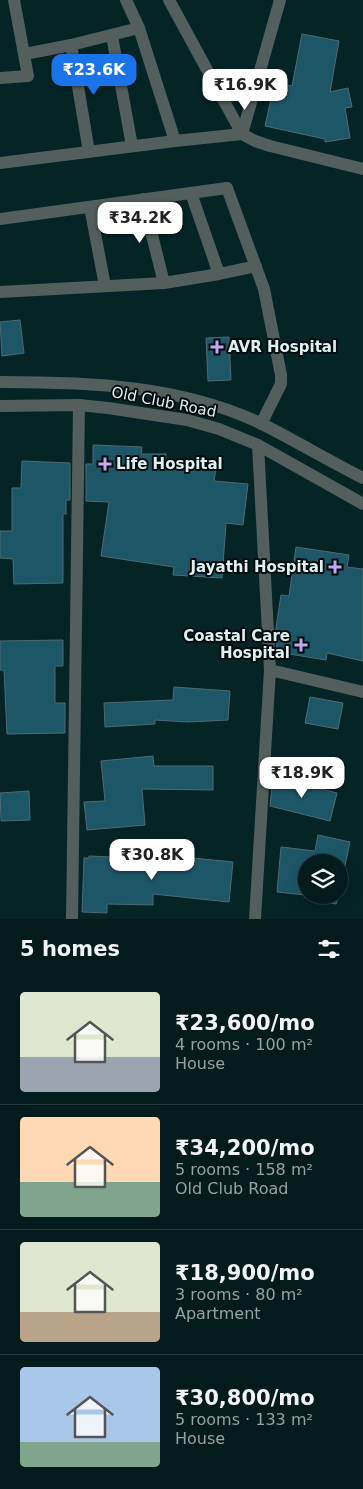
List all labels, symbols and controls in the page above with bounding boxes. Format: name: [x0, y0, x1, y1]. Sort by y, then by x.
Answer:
pin: ₹23.6K: [53, 54, 135, 96]
text: ₹23.6K: [62, 60, 126, 79]
pin: ₹16.9K: [204, 68, 286, 111]
text: ₹16.9K: [213, 75, 277, 94]
pin: ₹34.2K: [99, 202, 181, 244]
text: ₹34.2K: [108, 208, 172, 227]
place label: AVR Hospital: [228, 338, 337, 356]
marker: AVR Hospital: [210, 340, 224, 354]
street label: Old Club Road: [110, 383, 218, 421]
place label: Life Hospital: [116, 455, 223, 473]
marker: Life Hospital: [98, 457, 112, 471]
place label: Jayathi Hospital: [190, 558, 324, 576]
marker: Jayathi Hospital: [328, 560, 342, 574]
place label: Coastal Care Hospital: [183, 627, 290, 662]
marker: Coastal Care Hospital: [294, 638, 308, 652]
pin: ₹18.9K: [261, 756, 343, 799]
text: ₹18.9K: [270, 763, 334, 782]
pin: ₹30.8K: [111, 838, 193, 881]
text: ₹30.8K: [120, 845, 184, 864]
map controls: [298, 854, 348, 904]
button: layers: [298, 854, 348, 904]
icon: filters: [315, 935, 343, 963]
text: 5 homes: [20, 937, 120, 961]
text: ₹23,600/mo: [175, 1011, 315, 1035]
icon: home: [60, 1012, 120, 1072]
text: 4 rooms · 100 m²: [175, 1035, 313, 1054]
text: House: [175, 1054, 225, 1073]
text: ₹34,200/mo: [175, 1136, 315, 1160]
icon: home: [60, 1137, 120, 1197]
text: 5 rooms · 158 m²: [175, 1160, 313, 1179]
text: Old Club Road: [175, 1179, 288, 1198]
text: ₹18,900/mo: [175, 1261, 315, 1285]
icon: home: [60, 1262, 120, 1322]
text: 3 rooms · 80 m²: [175, 1285, 303, 1304]
text: Apartment: [175, 1304, 261, 1323]
text: ₹30,800/mo: [175, 1386, 315, 1410]
icon: home: [60, 1387, 120, 1447]
text: 5 rooms · 133 m²: [175, 1410, 313, 1429]
text: House: [175, 1429, 225, 1448]

